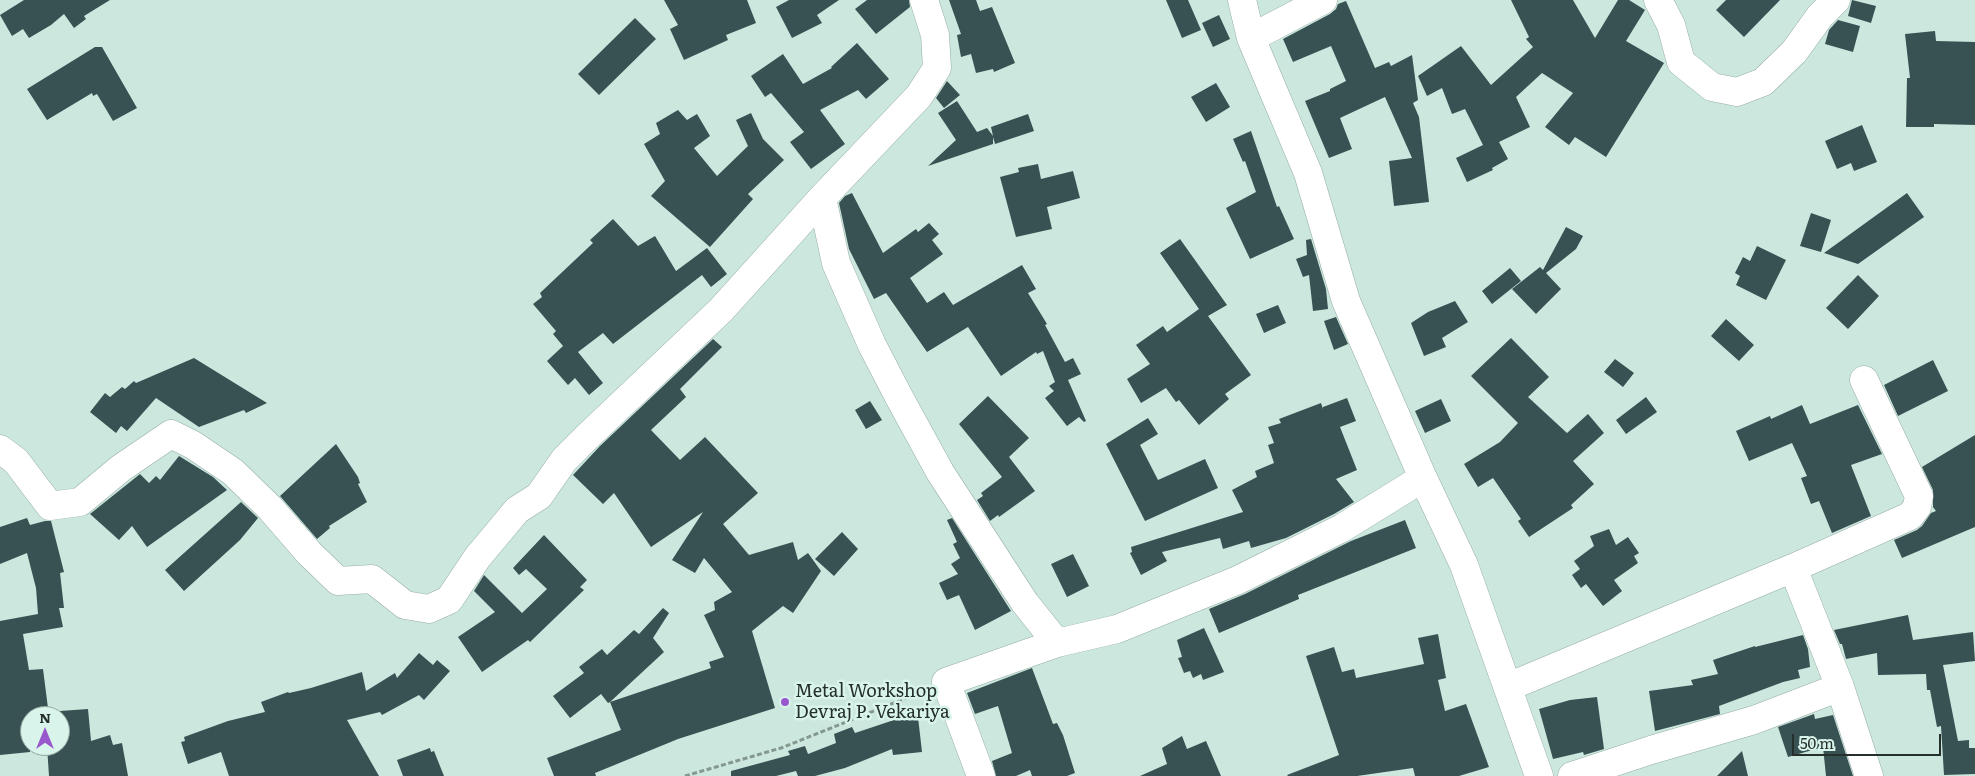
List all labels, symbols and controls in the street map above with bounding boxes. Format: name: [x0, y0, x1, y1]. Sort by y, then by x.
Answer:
place label: Metal Workshop Devraj P. Vekariya: [795, 681, 950, 724]
marker: Metal Workshop Devraj P. Vekariya: [779, 696, 791, 708]
north arrow: [20, 706, 70, 756]
text: N: [39, 707, 51, 727]
scale bar: [1795, 724, 1944, 756]
text: 50 m: [1800, 731, 1834, 754]

